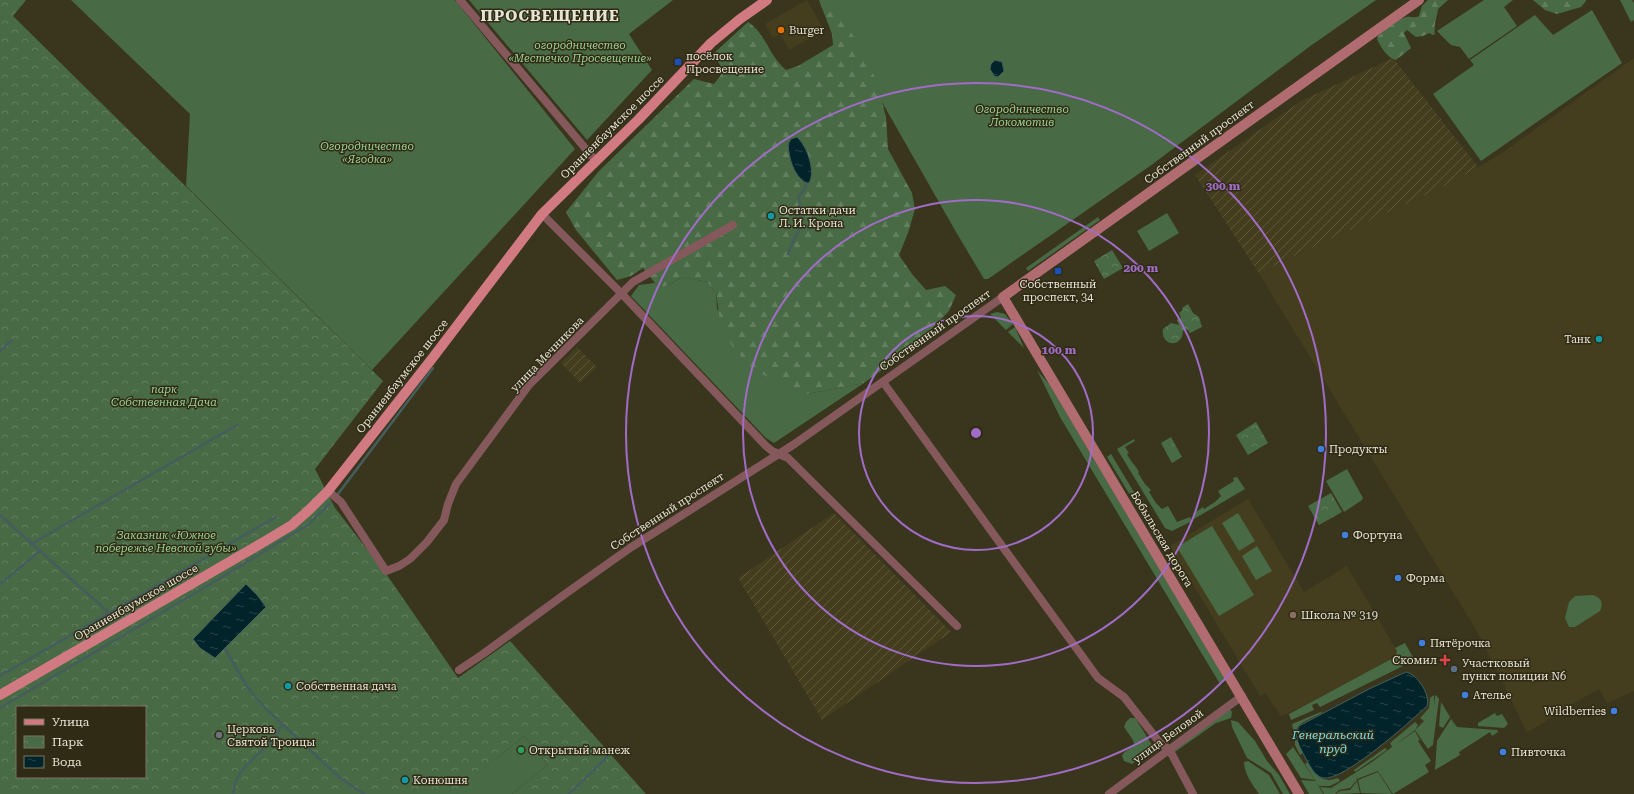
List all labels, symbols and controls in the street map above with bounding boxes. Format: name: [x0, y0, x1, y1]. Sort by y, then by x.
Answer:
district label: ПРОСВЕЩЕНИЕ: [480, 7, 620, 25]
place label: Burger: [789, 24, 824, 37]
marker: Burger: [776, 25, 786, 35]
park label: огородничество «Местечко Просвещение»: [508, 39, 652, 65]
place label: посёлок Просвещение: [686, 50, 764, 76]
marker: посёлок Просвещение: [673, 57, 683, 67]
street label: Ораниенбаумское шоссе: [558, 73, 667, 182]
street label: Собственный проспект: [1142, 98, 1257, 187]
park label: Огородничество Локомотив: [975, 103, 1069, 129]
park label: Огородничество «Ягодка»: [320, 140, 414, 166]
text: 300 m: [1206, 179, 1241, 193]
place label: Остатки дачи Л. И. Крона: [779, 204, 856, 230]
marker: Остатки дачи Л. И. Крона: [766, 211, 776, 221]
text: 200 m: [1124, 261, 1159, 275]
marker: Собственный проспект, 34: [1053, 266, 1063, 276]
place label: Собственный проспект, 34: [1020, 278, 1096, 304]
street label: Собственный проспект: [877, 287, 993, 374]
street label: улица Мечникова: [508, 314, 587, 395]
street label: Ораниенбаумское шоссе: [354, 317, 451, 436]
place label: Танк: [1564, 333, 1591, 346]
marker: Танк: [1594, 334, 1604, 344]
text: 100 m: [1042, 343, 1077, 357]
park label: парк Собственная Дача: [111, 383, 217, 409]
centre of rings: [969, 426, 983, 440]
place label: Продукты: [1329, 443, 1387, 456]
marker: Продукты: [1316, 444, 1326, 454]
street label: Собственный проспект: [608, 470, 727, 553]
street label: Бобыльская дорога: [1128, 489, 1195, 590]
park label: Заказник «Южное побережье Невской губы»: [96, 529, 237, 555]
place label: Фортуна: [1353, 529, 1403, 542]
marker: Фортуна: [1340, 530, 1350, 540]
street label: Ораниенбаумское шоссе: [72, 562, 200, 643]
place label: Форма: [1406, 572, 1445, 585]
marker: Форма: [1393, 573, 1403, 583]
place label: Школа № 319: [1301, 609, 1378, 622]
marker: Школа № 319: [1288, 610, 1298, 620]
place label: Пятёрочка: [1430, 637, 1491, 650]
marker: Пятёрочка: [1417, 638, 1427, 648]
place label: Скомил: [1392, 654, 1437, 667]
marker: Скомил: [1440, 655, 1450, 665]
place label: Участковый пункт полиции N6: [1462, 657, 1566, 683]
marker: Участковый пункт полиции N6: [1449, 664, 1459, 674]
place label: Собственная дача: [296, 680, 397, 693]
marker: Собственная дача: [283, 681, 293, 691]
place label: Ателье: [1473, 689, 1512, 702]
marker: Ателье: [1460, 690, 1470, 700]
place label: Wildberries: [1544, 705, 1606, 718]
legend: [16, 706, 146, 778]
marker: Wildberries: [1609, 706, 1619, 716]
street label: улица Беловой: [1131, 707, 1206, 766]
text: Улица: [52, 715, 90, 729]
place label: Церковь Святой Троицы: [227, 723, 315, 749]
water label: Генеральский пруд: [1291, 728, 1374, 756]
marker: Церковь Святой Троицы: [214, 730, 224, 740]
text: Парк: [52, 735, 84, 749]
place label: Открытый манеж: [529, 744, 630, 757]
marker: Открытый манеж: [516, 745, 526, 755]
place label: Пивточка: [1511, 746, 1566, 759]
marker: Пивточка: [1498, 747, 1508, 757]
text: Вода: [52, 755, 82, 769]
place label: Конюшня: [413, 774, 468, 787]
marker: Конюшня: [400, 775, 410, 785]

